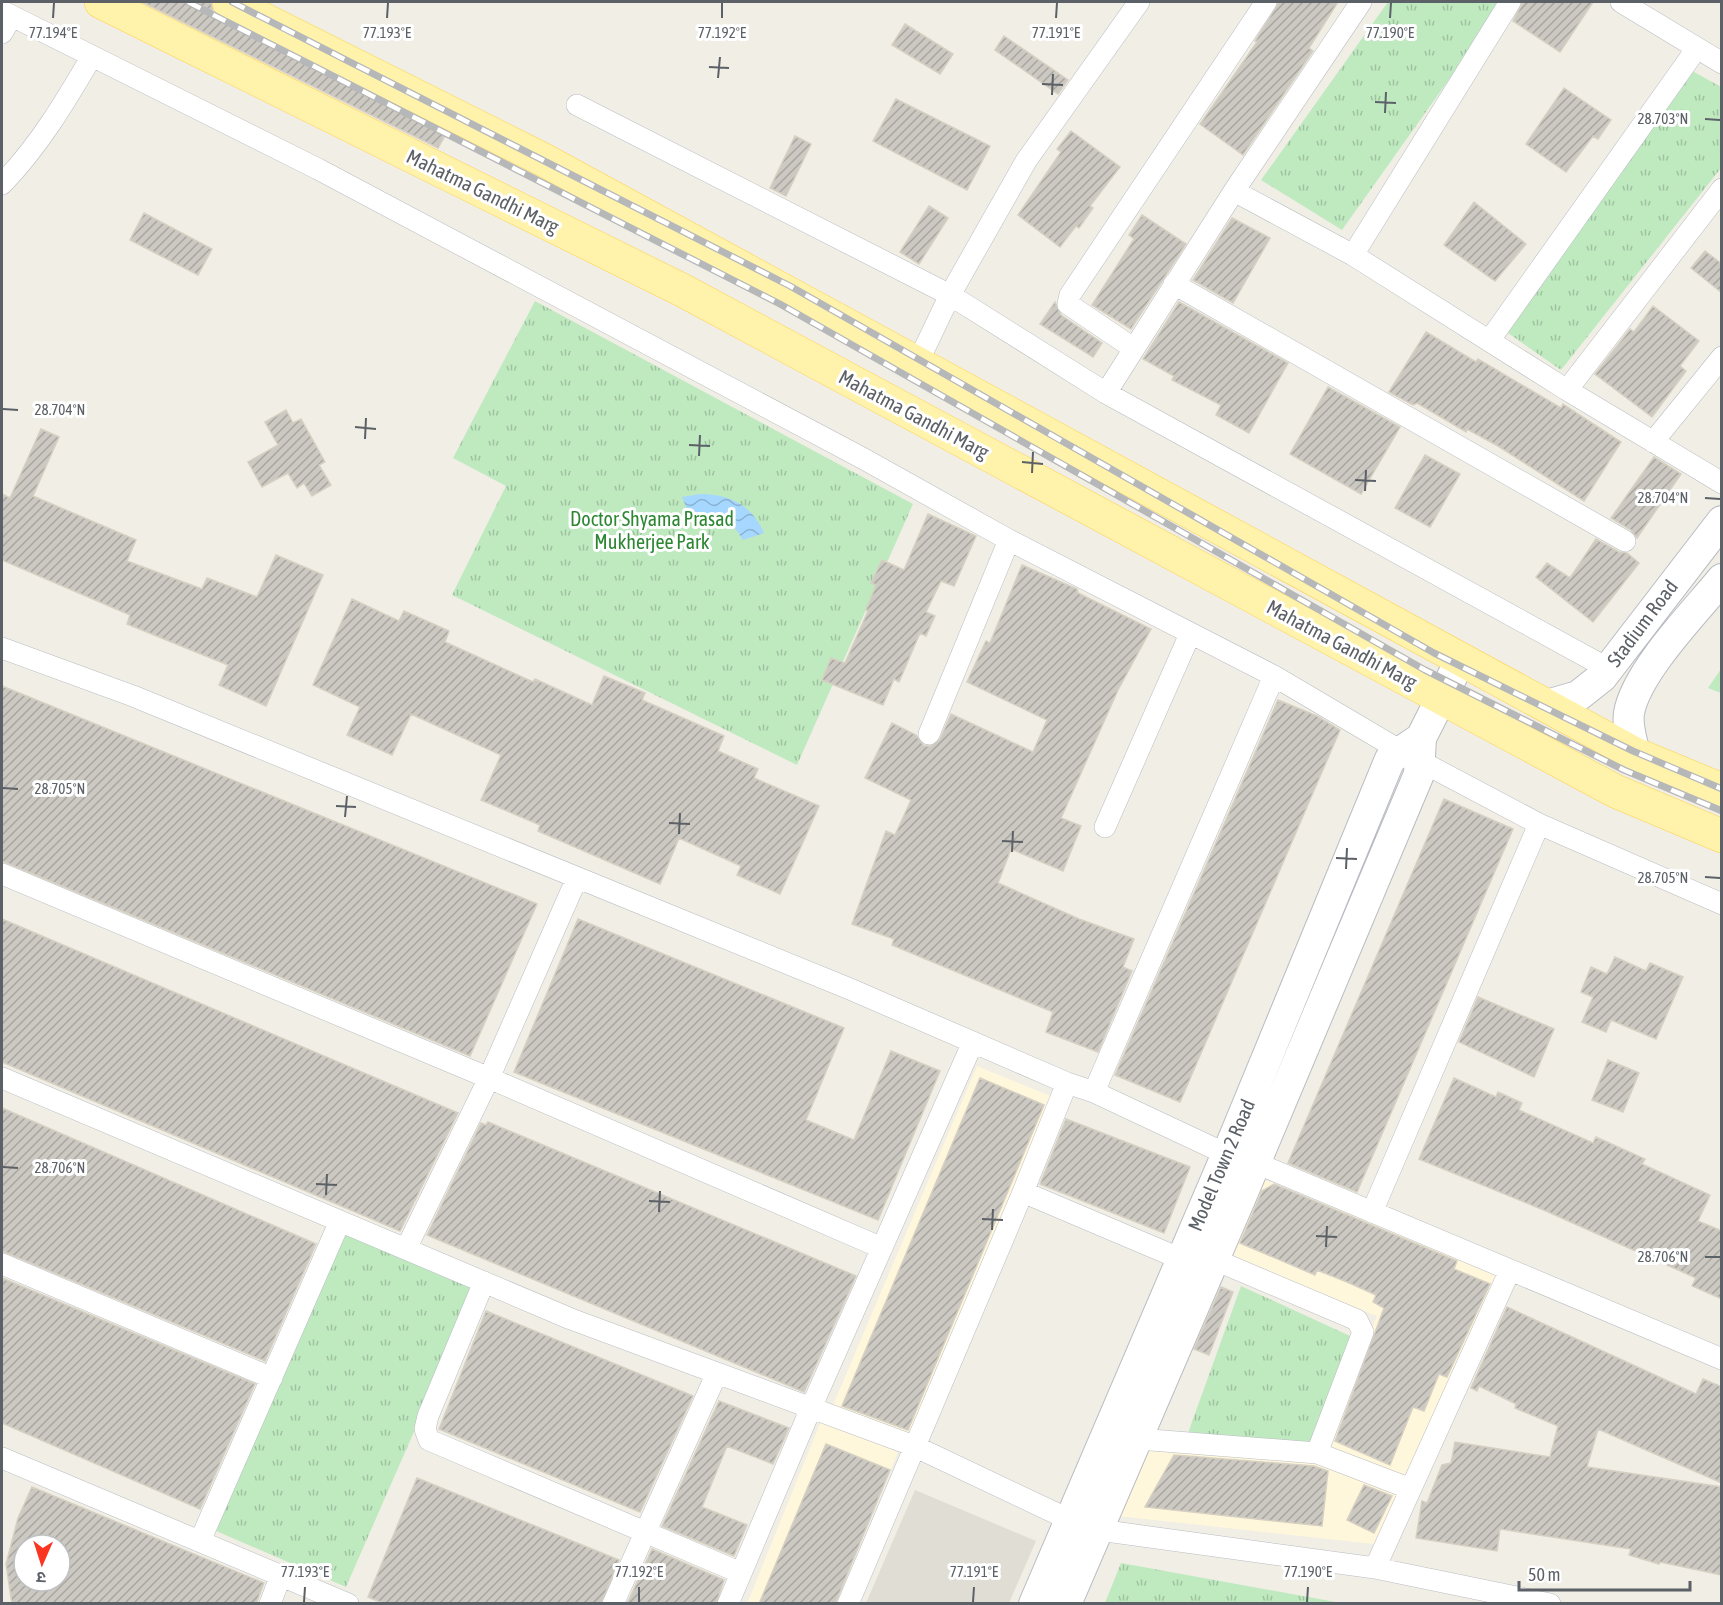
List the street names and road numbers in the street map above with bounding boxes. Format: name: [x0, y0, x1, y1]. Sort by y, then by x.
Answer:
street label: Mahatma Gandhi Marg: [403, 144, 563, 238]
street label: Mahatma Gandhi Marg: [835, 365, 993, 463]
street label: Stadium Road: [1602, 575, 1682, 671]
street label: Mahatma Gandhi Marg: [1263, 595, 1421, 693]
street label: Model Town 2 Road: [1183, 1096, 1259, 1234]

